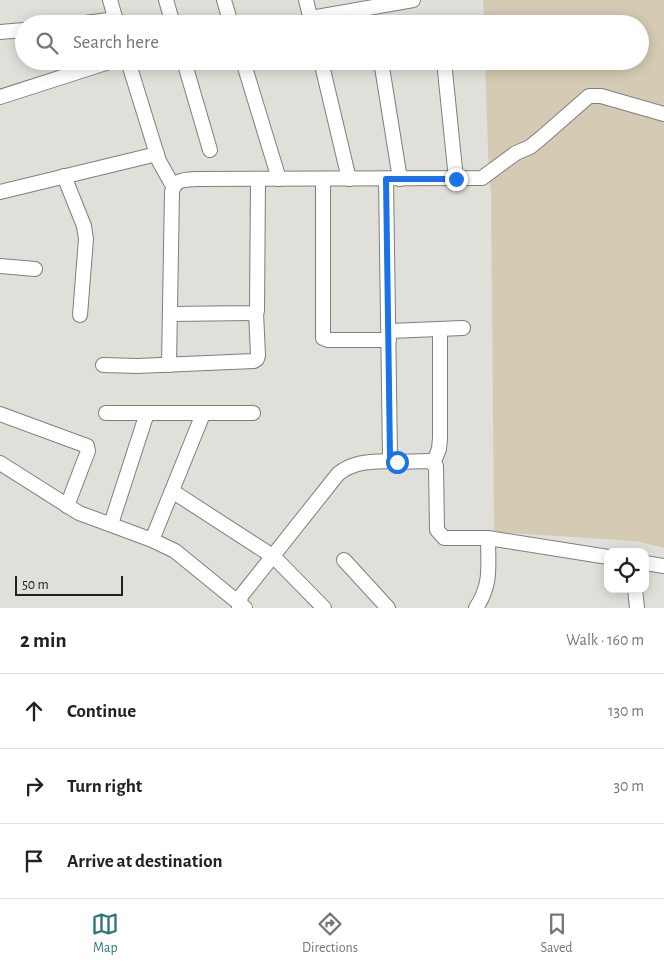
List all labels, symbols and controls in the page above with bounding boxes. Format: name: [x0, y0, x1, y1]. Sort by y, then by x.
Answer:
search box: [15, 15, 649, 70]
icon: search: [33, 29, 61, 57]
text: Search here: [73, 33, 159, 52]
route end: [445, 168, 468, 191]
route start: [386, 451, 409, 474]
map controls: [604, 548, 649, 593]
button: locate: [604, 548, 649, 593]
scale bar: [15, 573, 122, 596]
text: 50 m: [22, 578, 49, 592]
text: 2 min: [20, 630, 67, 651]
text: Walk · 160 m: [566, 632, 644, 648]
icon: ahead: [20, 697, 48, 725]
text: Continue: [67, 702, 136, 721]
text: 130 m: [608, 703, 644, 719]
icon: right: [20, 772, 48, 800]
text: Turn right: [67, 777, 142, 796]
text: 30 m: [614, 778, 644, 794]
icon: arrive: [20, 847, 48, 875]
text: Arrive at destination: [67, 852, 223, 871]
tab: Map: [91, 910, 119, 957]
tab: Directions: [302, 910, 358, 957]
tab: Saved: [541, 910, 573, 957]

